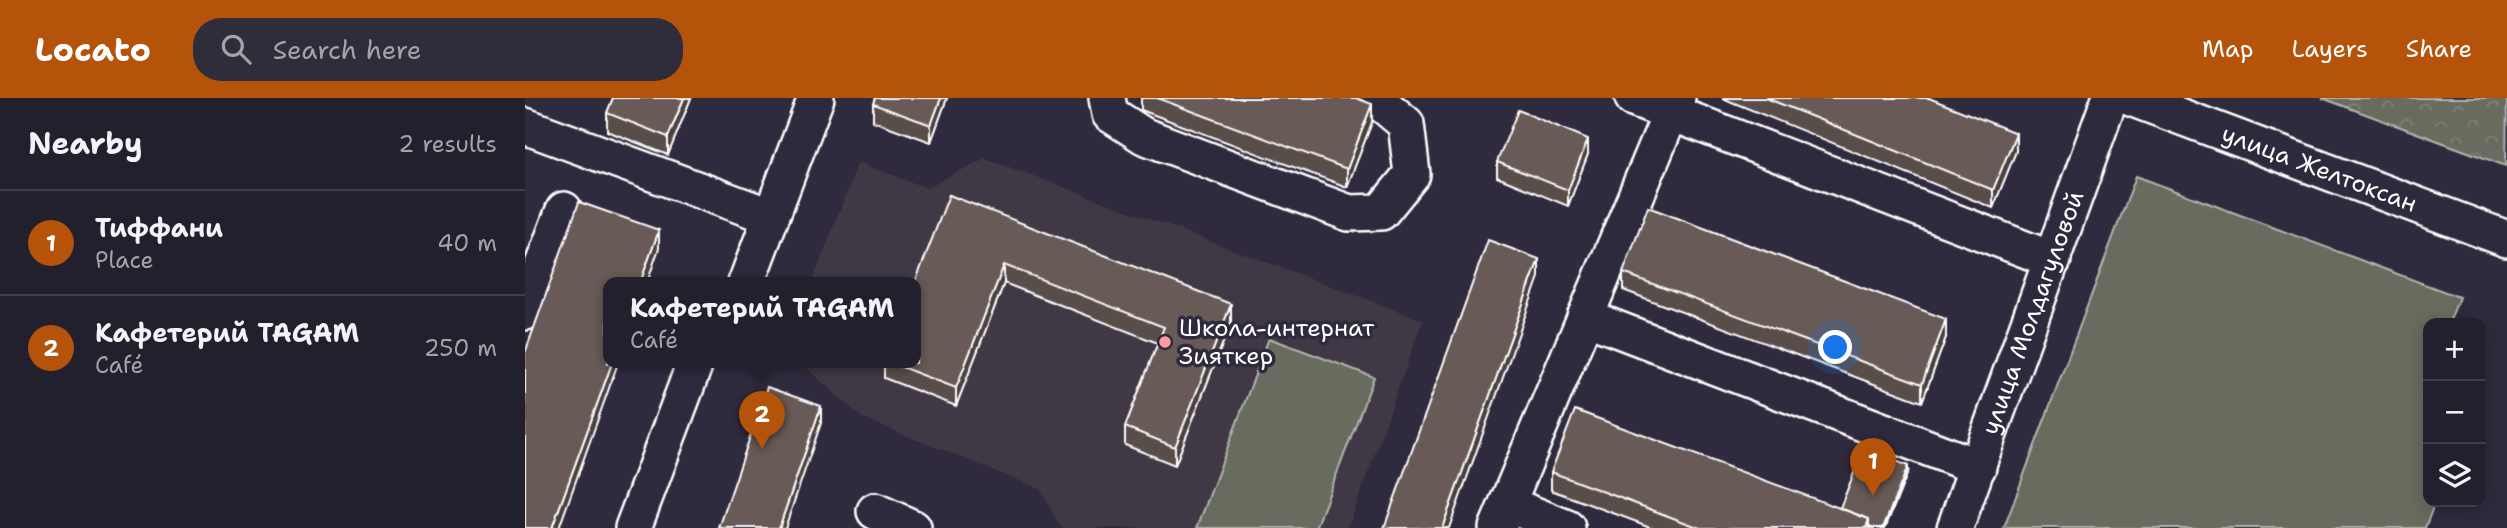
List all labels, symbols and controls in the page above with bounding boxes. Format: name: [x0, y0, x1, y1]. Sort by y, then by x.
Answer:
search box: [193, 18, 683, 81]
text: Locato: [35, 27, 151, 72]
icon: search: [217, 30, 255, 68]
text: Search here: [273, 32, 421, 67]
text: Map: [2202, 33, 2253, 65]
text: Layers: [2291, 33, 2368, 65]
text: Share: [2406, 33, 2472, 65]
street label: улица Желтоксан: [2217, 117, 2421, 220]
text: Nearby: [28, 123, 143, 164]
text: 2 results: [398, 129, 497, 159]
street label: улица Молдагуловой: [1974, 186, 2091, 439]
text: Тиффани: [95, 210, 223, 245]
text: 1: [46, 228, 56, 258]
text: 40 m: [437, 228, 497, 258]
text: Place: [95, 245, 154, 275]
popup: [603, 277, 921, 368]
text: Кафетерий TAGAM: [630, 290, 894, 325]
place label: Школа-интернат Зияткер: [1179, 312, 1375, 372]
text: Кафетерий TAGAM: [95, 315, 359, 350]
map controls: [2423, 318, 2486, 507]
button: +: [2423, 318, 2486, 381]
text: Café: [630, 325, 678, 355]
your location: [1818, 330, 1852, 364]
text: 2: [43, 333, 59, 363]
text: 250 m: [424, 333, 497, 363]
marker: Школа-интернат Зияткер: [1157, 334, 1173, 350]
text: Café: [95, 350, 143, 380]
button: −: [2423, 381, 2486, 444]
pin: 2: [739, 391, 785, 449]
pin: 1: [1850, 438, 1896, 496]
button: layers: [2423, 444, 2486, 507]

